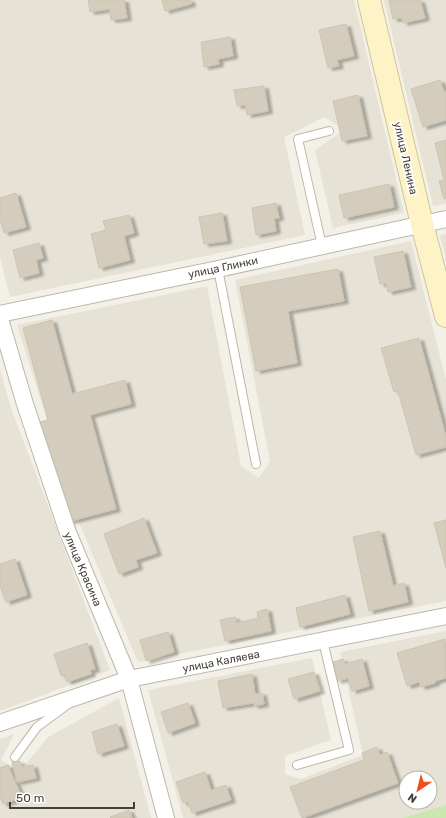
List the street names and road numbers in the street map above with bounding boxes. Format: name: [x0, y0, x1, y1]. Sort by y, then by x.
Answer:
street label: улица Ленина: [391, 120, 420, 196]
street label: улица Глинки: [187, 254, 259, 281]
street label: улица Красина: [61, 530, 104, 608]
street label: улица Каляева: [181, 648, 261, 675]

